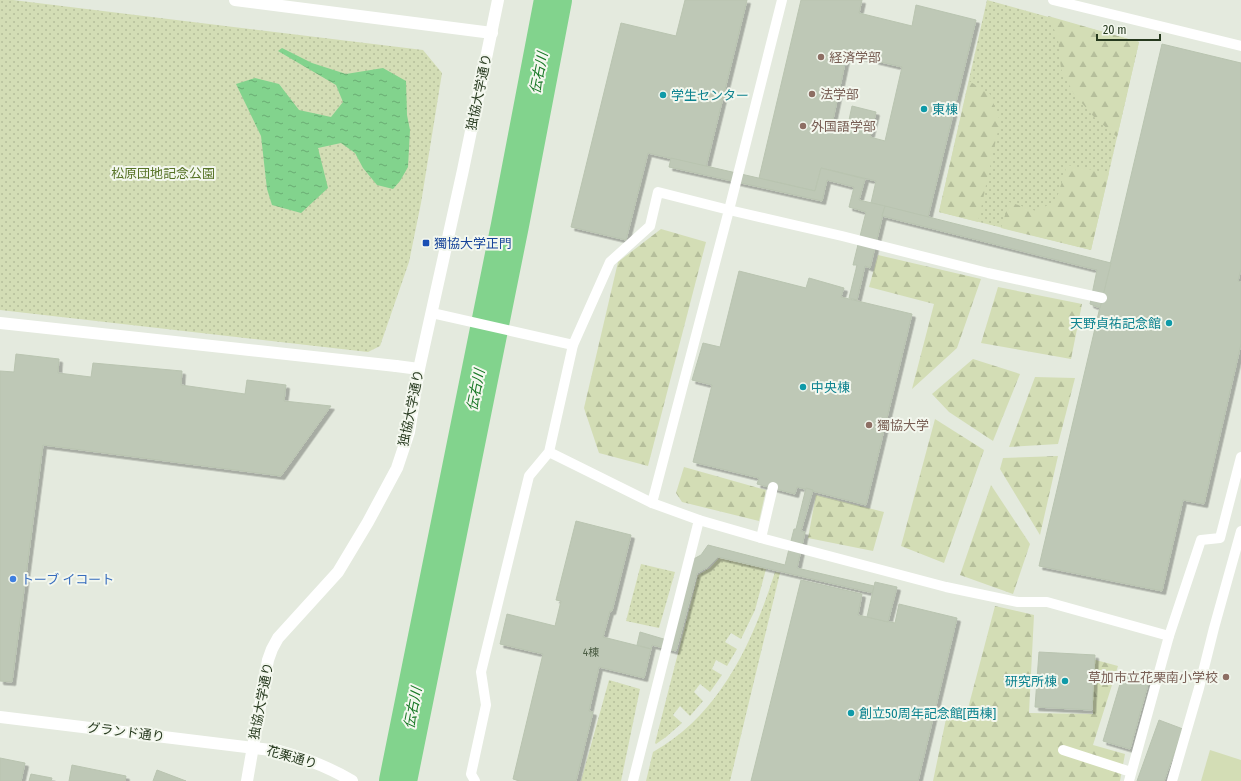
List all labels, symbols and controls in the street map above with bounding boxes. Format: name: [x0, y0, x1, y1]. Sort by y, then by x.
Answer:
scale bar: [1097, 16, 1160, 42]
text: 20 m: [1103, 23, 1127, 37]
water label: 伝右川: [527, 49, 552, 95]
place label: 経済学部: [829, 50, 881, 65]
street label: 独協大学通り: [464, 52, 494, 132]
marker: 経済学部: [816, 52, 826, 62]
place label: 法学部: [820, 87, 859, 102]
place label: 学生センター: [671, 88, 749, 103]
marker: 法学部: [807, 89, 817, 99]
marker: 学生センター: [658, 90, 668, 100]
place label: 東棟: [932, 102, 958, 117]
marker: 東棟: [919, 104, 929, 114]
place label: 外国語学部: [811, 119, 876, 134]
marker: 外国語学部: [798, 121, 808, 131]
park label: 松原団地記念公園: [111, 166, 215, 181]
place label: 獨協大学正門: [434, 236, 512, 251]
marker: 獨協大学正門: [421, 238, 431, 248]
place label: 天野貞祐記念館: [1070, 316, 1161, 331]
marker: 天野貞祐記念館: [1164, 318, 1174, 328]
water label: 伝右川: [464, 366, 489, 412]
street label: 独協大学通り: [396, 368, 426, 448]
place label: 中央棟: [811, 380, 850, 395]
marker: 中央棟: [798, 382, 808, 392]
place label: 獨協大学: [877, 418, 929, 433]
marker: 獨協大学: [864, 420, 874, 430]
place label: トーブ イコート: [21, 572, 114, 587]
marker: トーブ イコート: [8, 574, 18, 584]
house number: 4棟: [583, 646, 599, 659]
street label: 独協大学通り: [246, 661, 276, 741]
place label: 草加市立花栗南小学校: [1088, 670, 1218, 685]
marker: 草加市立花栗南小学校: [1221, 672, 1231, 682]
place label: 研究所棟: [1005, 674, 1057, 689]
marker: 研究所棟: [1060, 676, 1070, 686]
water label: 伝右川: [401, 684, 426, 730]
place label: 創立50周年記念館[西棟]: [859, 706, 996, 721]
marker: 創立50周年記念館[西棟]: [846, 708, 856, 718]
street label: グランド通り: [86, 720, 166, 744]
street label: 花栗通り: [265, 743, 319, 771]

